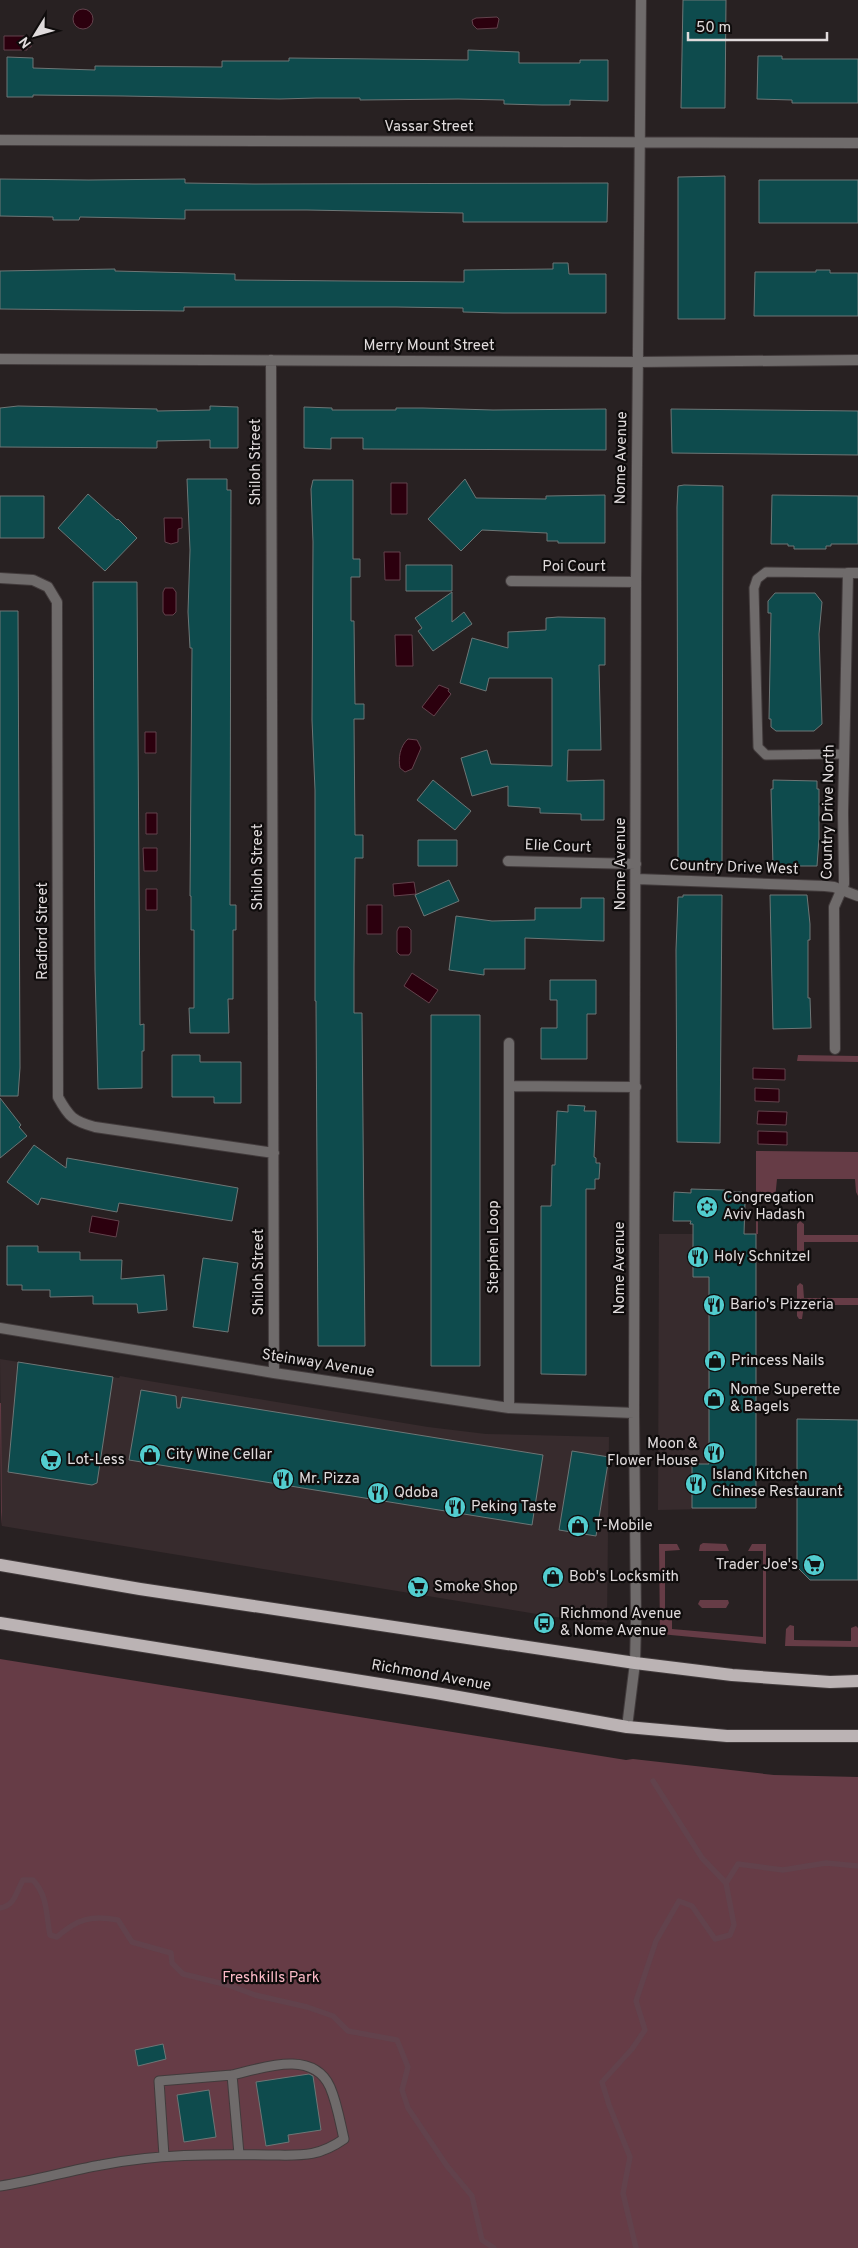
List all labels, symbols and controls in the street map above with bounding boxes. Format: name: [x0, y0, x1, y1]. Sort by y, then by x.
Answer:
north arrow: [10, 10, 60, 60]
scale bar: [688, 10, 827, 42]
text: 50 m: [696, 19, 731, 38]
text: N: [16, 33, 36, 51]
street label: Vassar Street: [384, 118, 474, 137]
street label: Merry Mount Street: [363, 337, 495, 356]
street label: Nome Avenue: [612, 411, 632, 505]
street label: Shiloh Street: [247, 419, 266, 505]
street label: Poi Court: [542, 558, 606, 577]
street label: Country Drive North: [818, 744, 840, 880]
street label: Nome Avenue: [612, 817, 631, 911]
street label: Shiloh Street: [249, 824, 268, 910]
street label: Elie Court: [524, 836, 592, 858]
street label: Country Drive West: [669, 856, 799, 880]
street label: Radford Street: [34, 882, 53, 980]
place label: Congregation Aviv Hadash: [723, 1189, 814, 1225]
synagogue icon: Congregation Aviv Hadash: [695, 1195, 719, 1219]
street label: Stephen Loop: [485, 1200, 504, 1294]
street label: Nome Avenue: [611, 1221, 630, 1315]
street label: Shiloh Street: [250, 1229, 269, 1315]
restaurant icon: Holy Schnitzel: [686, 1245, 710, 1269]
place label: Holy Schnitzel: [714, 1248, 810, 1267]
restaurant icon: Bario's Pizzeria: [702, 1293, 726, 1317]
place label: Bario's Pizzeria: [730, 1296, 834, 1315]
street label: Steinway Avenue: [260, 1346, 376, 1382]
shop icon: Princess Nails: [703, 1349, 727, 1373]
place label: Princess Nails: [731, 1352, 825, 1371]
place label: Nome Superette & Bagels: [730, 1381, 840, 1417]
shop icon: Nome Superette & Bagels: [702, 1387, 726, 1411]
place label: Moon & Flower House: [607, 1435, 698, 1471]
restaurant icon: Moon & Flower House: [702, 1441, 726, 1465]
shop icon: City Wine Cellar: [138, 1443, 162, 1467]
place label: City Wine Cellar: [166, 1446, 273, 1465]
supermarket icon: Lot-Less: [39, 1448, 63, 1472]
place label: Lot-Less: [67, 1451, 125, 1470]
place label: Island Kitchen Chinese Restaurant: [712, 1466, 843, 1502]
restaurant icon: Mr. Pizza: [271, 1467, 295, 1491]
place label: Mr. Pizza: [299, 1470, 360, 1489]
restaurant icon: Island Kitchen Chinese Restaurant: [684, 1472, 708, 1496]
restaurant icon: Qdoba: [366, 1481, 390, 1505]
place label: Qdoba: [394, 1484, 438, 1503]
restaurant icon: Peking Taste: [443, 1495, 467, 1519]
place label: Peking Taste: [471, 1498, 557, 1517]
shop icon: T-Mobile: [566, 1514, 590, 1538]
place label: T-Mobile: [594, 1517, 653, 1536]
supermarket icon: Trader Joe's: [802, 1553, 826, 1577]
place label: Trader Joe's: [716, 1556, 798, 1575]
shop icon: Bob's Locksmith: [541, 1565, 565, 1589]
place label: Bob's Locksmith: [569, 1568, 679, 1587]
supermarket icon: Smoke Shop: [406, 1575, 430, 1599]
place label: Smoke Shop: [434, 1578, 518, 1597]
place label: Richmond Avenue & Nome Avenue: [560, 1605, 681, 1641]
bus stop icon: Richmond Avenue & Nome Avenue: [532, 1611, 556, 1635]
street label: Richmond Avenue: [370, 1656, 492, 1696]
park label: Freshkills Park: [222, 1969, 320, 1988]

